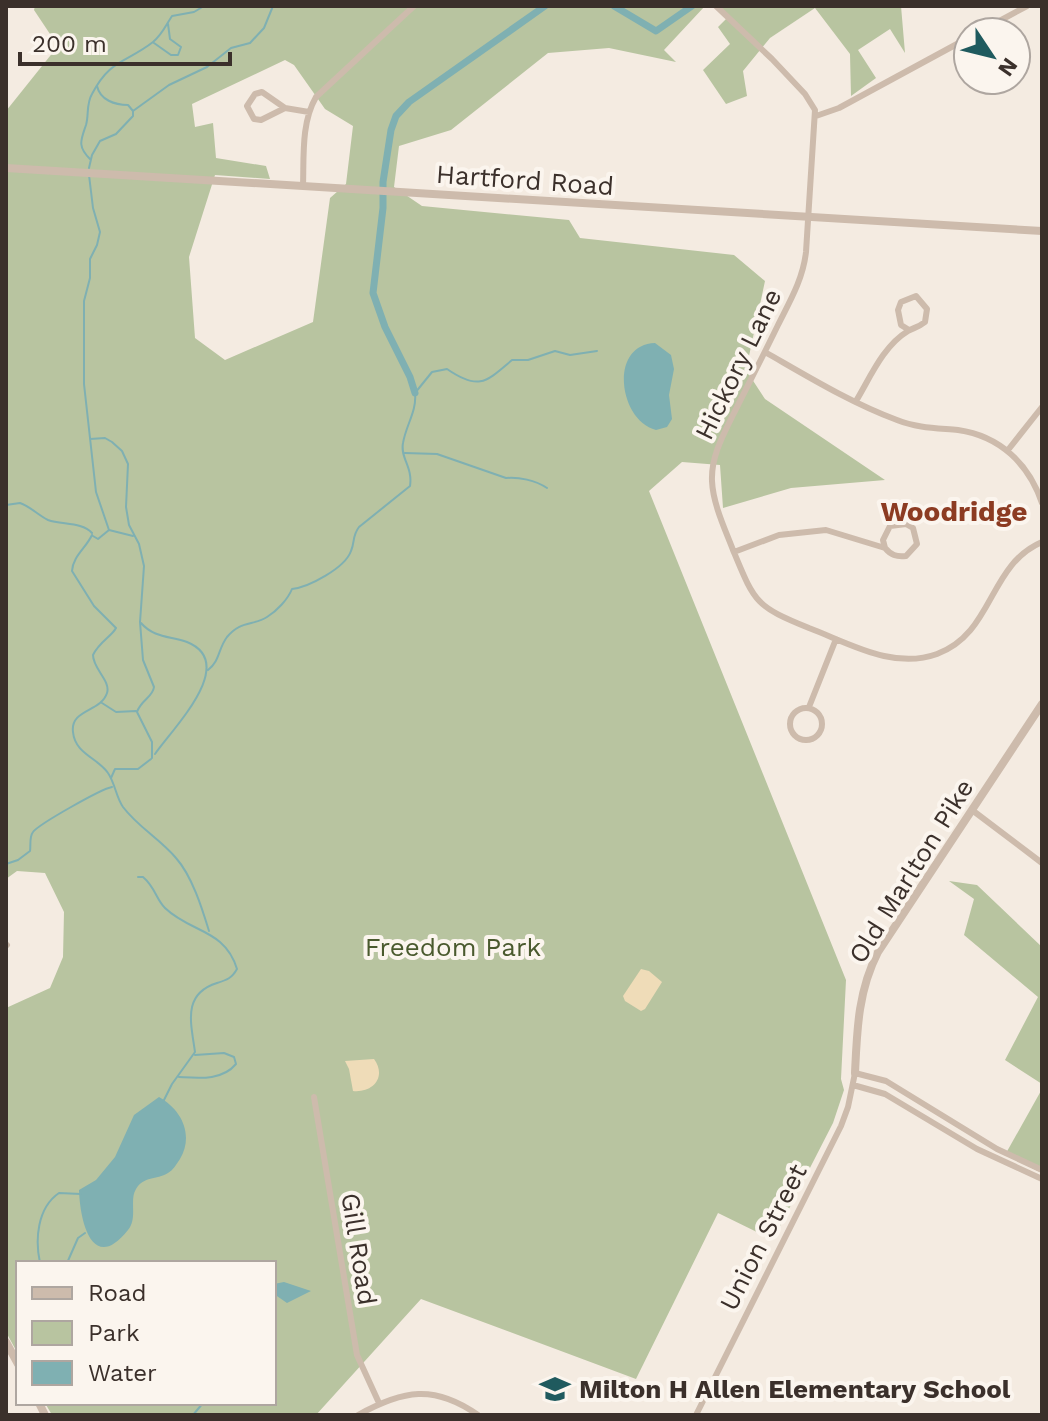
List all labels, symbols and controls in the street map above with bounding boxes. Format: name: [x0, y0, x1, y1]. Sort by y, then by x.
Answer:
scale bar: [20, 16, 230, 66]
north arrow: [952, 16, 1032, 96]
text: 200 m: [32, 30, 107, 58]
text: N: [993, 53, 1023, 81]
street label: Hartford Road: [435, 159, 615, 201]
street label: Hickory Lane: [689, 284, 787, 444]
district label: Woodridge: [880, 495, 1028, 528]
street label: Old Marlton Pike: [842, 774, 980, 968]
park label: Freedom Park: [365, 932, 541, 962]
street label: Union Street: [713, 1159, 813, 1315]
street label: Gill Road: [335, 1191, 383, 1307]
legend: [16, 1261, 276, 1405]
text: Road: [88, 1279, 147, 1307]
text: Park: [88, 1319, 140, 1347]
text: Water: [88, 1359, 157, 1387]
school or university icon: Milton H Allen Elementary School: [538, 1372, 572, 1406]
place label: Milton H Allen Elementary School: [579, 1374, 1011, 1404]

